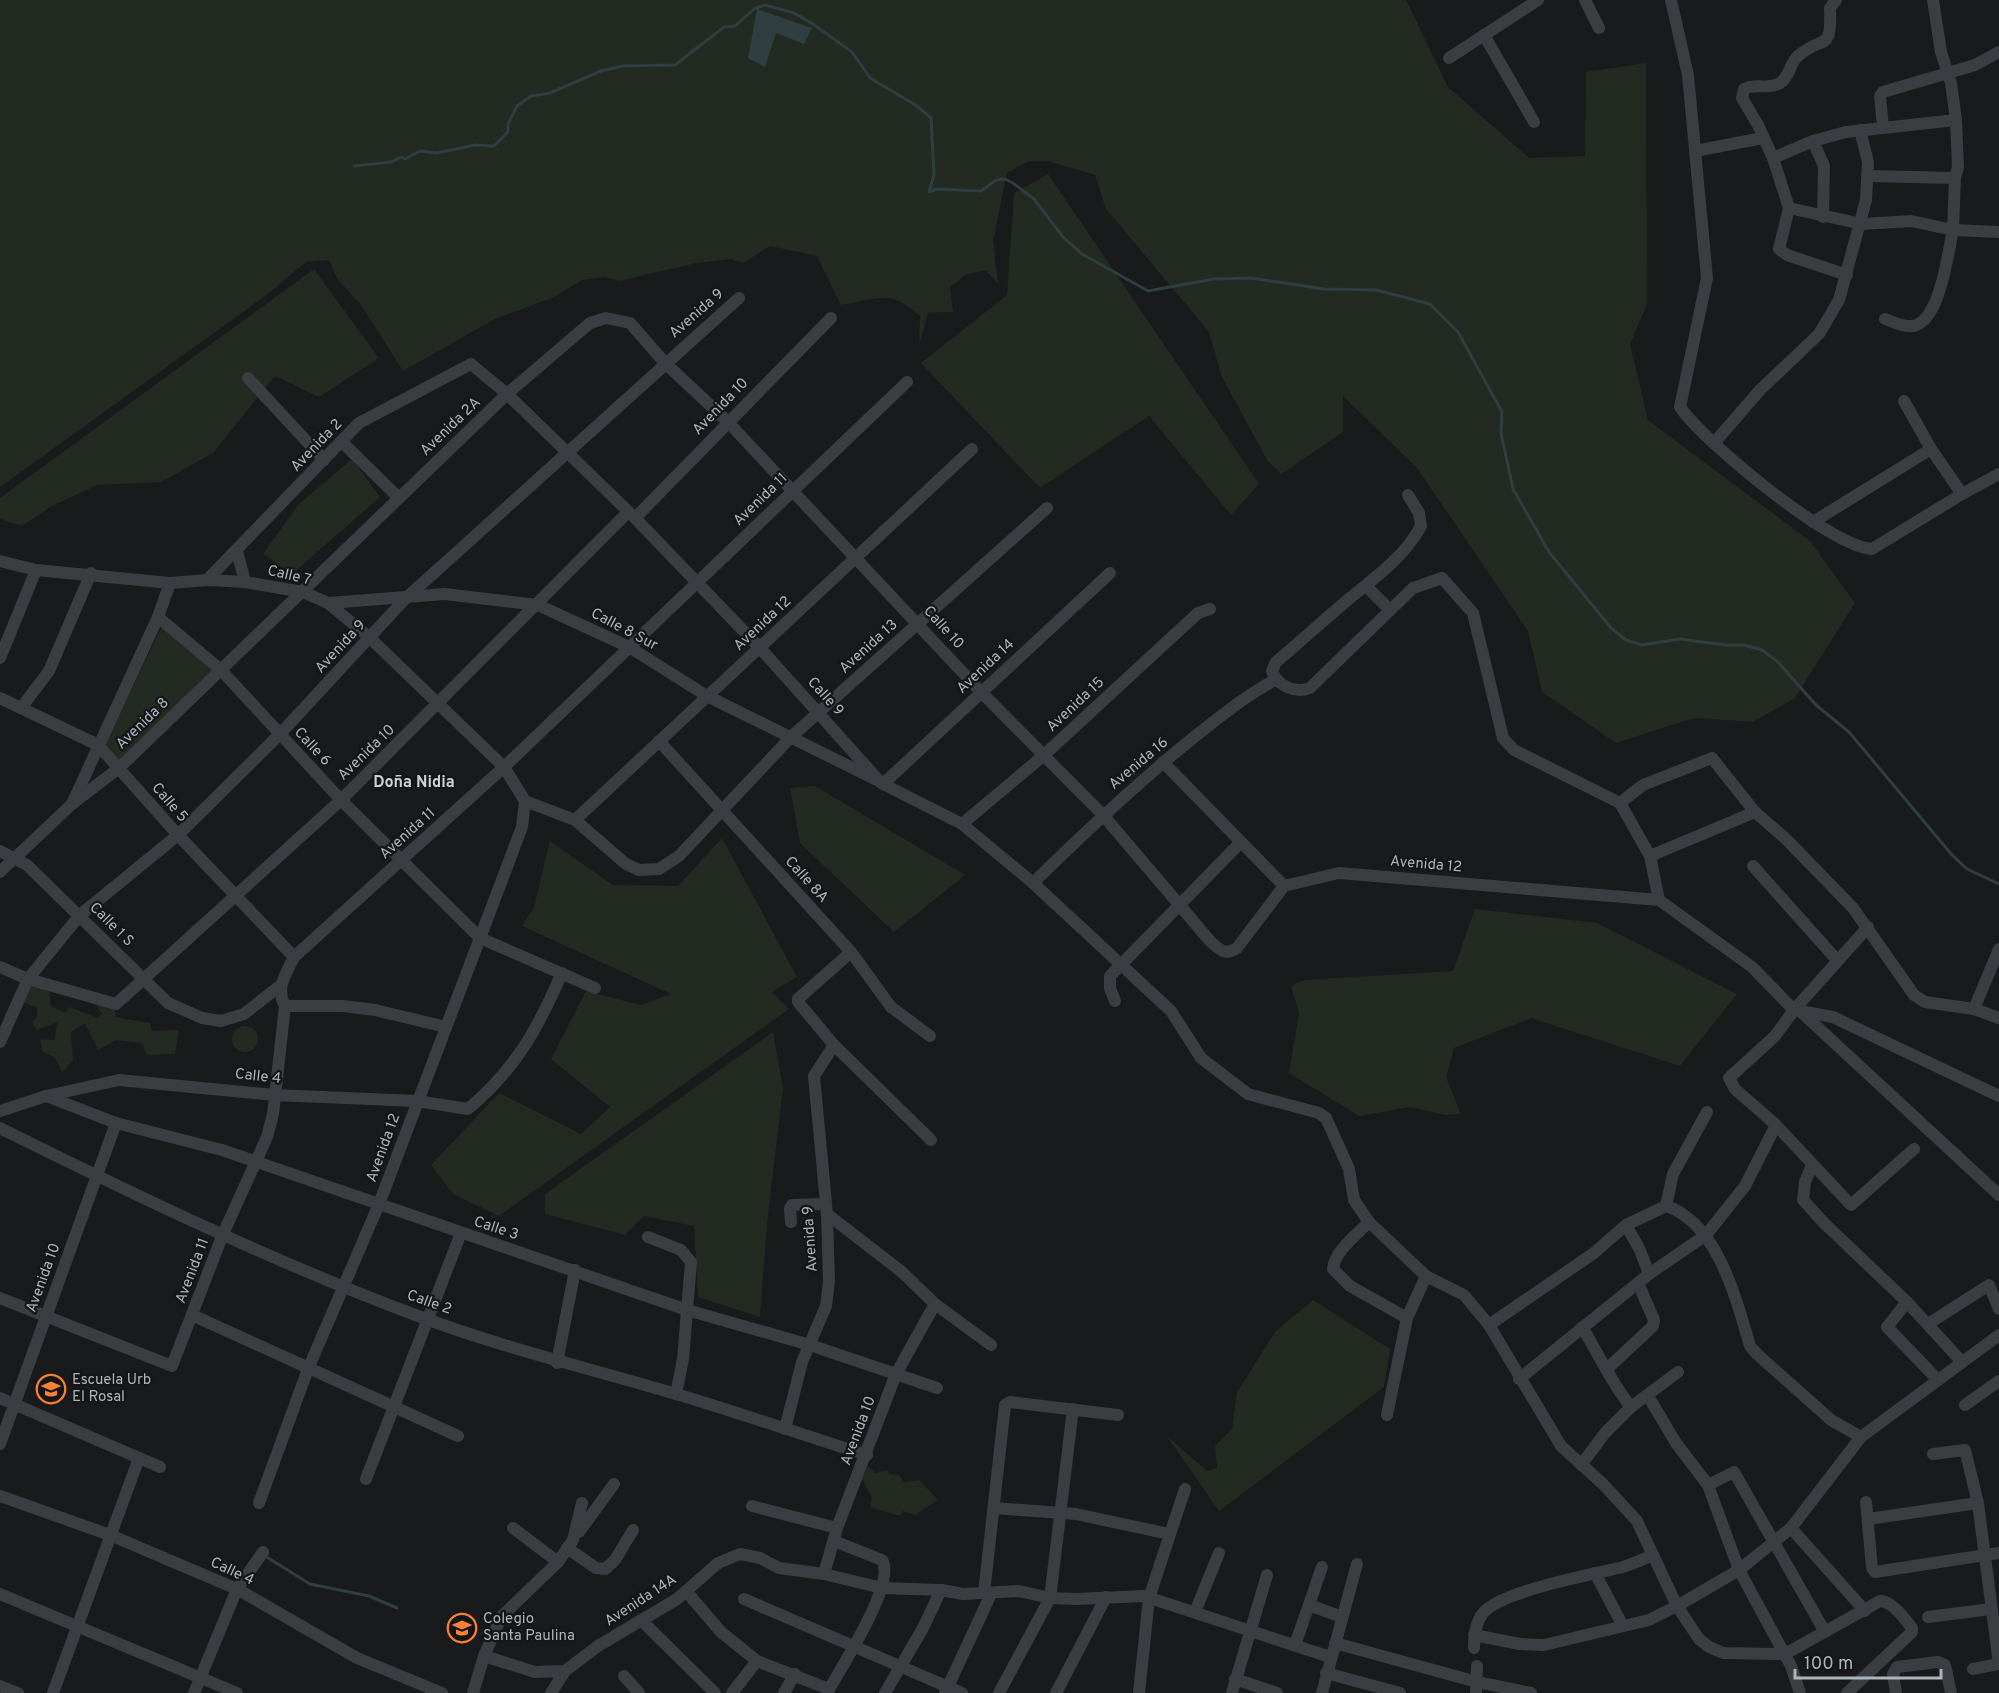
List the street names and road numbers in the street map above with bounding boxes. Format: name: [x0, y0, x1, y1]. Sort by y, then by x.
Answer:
street label: Avenida 9: [666, 285, 728, 343]
street label: Avenida 10: [689, 374, 753, 440]
street label: Avenida 2A: [417, 394, 485, 460]
street label: Avenida 2: [287, 415, 347, 477]
street label: Avenida 11: [730, 469, 792, 531]
street label: Calle 7: [265, 562, 313, 590]
street label: Avenida 12: [730, 592, 796, 656]
street label: Calle 10: [918, 602, 968, 654]
street label: Calle 8 Sur: [587, 604, 661, 656]
street label: Avenida 9: [311, 616, 371, 678]
street label: Avenida 13: [836, 616, 902, 678]
street label: Avenida 14: [953, 636, 1019, 698]
street label: Avenida 15: [1043, 673, 1109, 737]
street label: Calle 9: [803, 674, 847, 720]
street label: Avenida 8: [112, 694, 174, 754]
street label: Avenida 10: [334, 721, 400, 785]
street label: Calle 6: [289, 724, 335, 770]
street label: Avenida 16: [1105, 734, 1173, 794]
street label: Calle 5: [147, 779, 191, 827]
street label: Avenida 11: [376, 804, 440, 864]
street label: Avenida 12: [1389, 852, 1463, 878]
street label: Calle 8A: [780, 853, 832, 907]
street label: Calle 1 S: [85, 899, 137, 951]
street label: Calle 4: [234, 1065, 282, 1089]
street label: Avenida 12: [363, 1111, 405, 1185]
street label: Avenida 9: [799, 1205, 823, 1273]
street label: Calle 3: [471, 1213, 521, 1245]
street label: Avenida 11: [172, 1236, 214, 1306]
street label: Avenida 10: [23, 1241, 65, 1315]
street label: Calle 2: [404, 1286, 454, 1320]
street label: Avenida 10: [837, 1394, 881, 1468]
street label: Calle 4: [207, 1554, 257, 1590]
street label: Avenida 14A: [601, 1571, 681, 1631]

